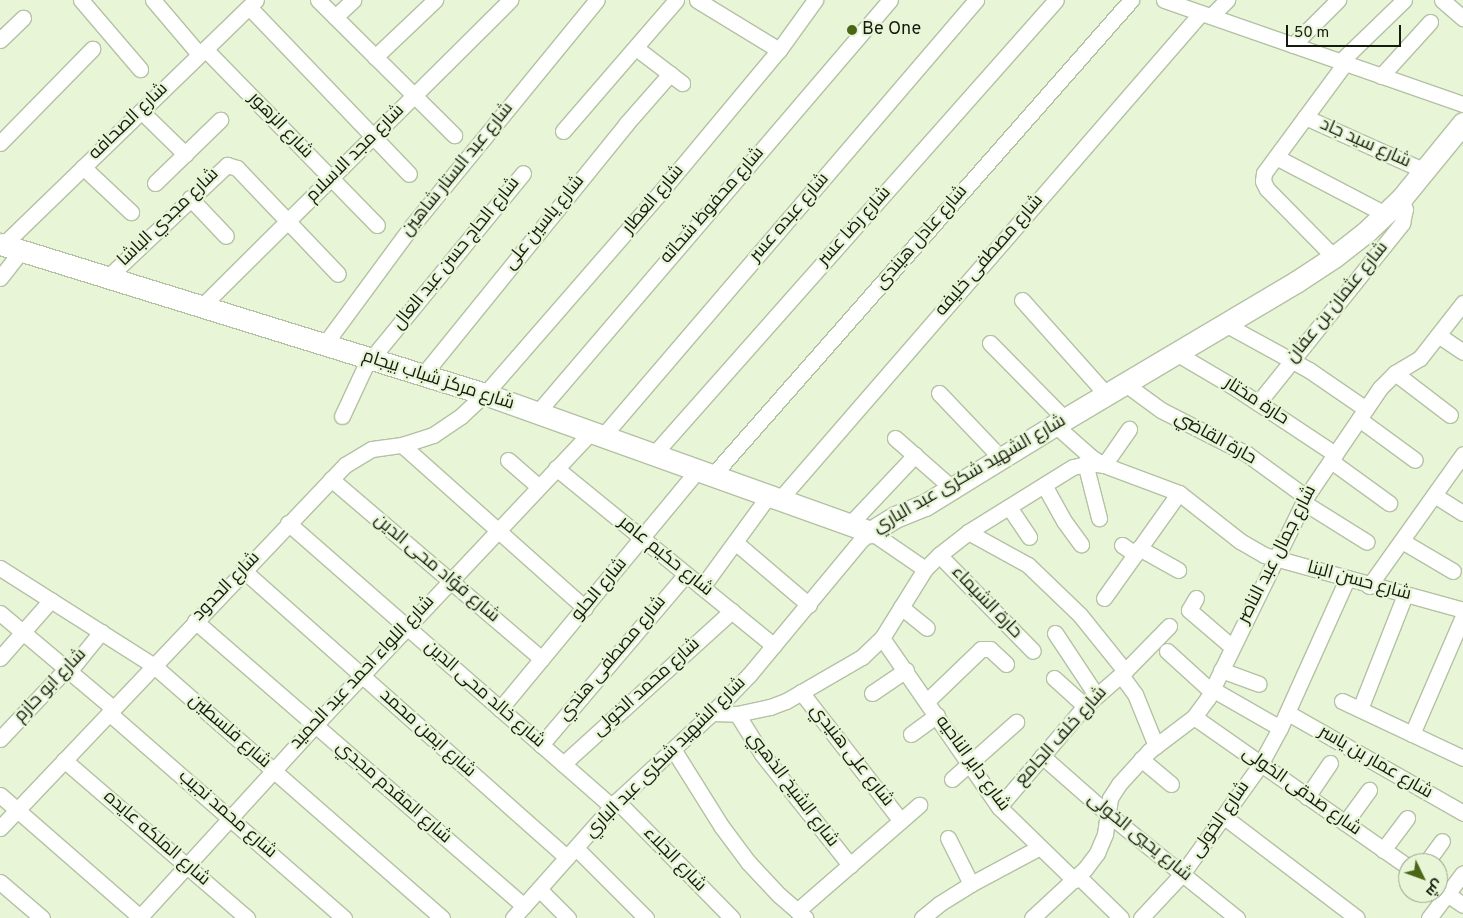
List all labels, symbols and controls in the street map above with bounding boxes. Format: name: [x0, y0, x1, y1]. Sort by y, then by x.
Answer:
scale bar: [1288, 15, 1403, 47]
place label: Be One: [862, 19, 921, 41]
marker: Be One: [846, 24, 858, 36]
text: 50 m: [1294, 24, 1329, 43]
street label: شارع الصحافه: [85, 79, 173, 165]
street label: شارع الزهور: [243, 88, 317, 164]
street label: شارع عبد الستار شاهين: [397, 99, 519, 241]
street label: شارع مجد الاسلام: [302, 100, 410, 208]
street label: شارع سيد جاد: [1316, 114, 1414, 174]
street label: شارع محفوظ شحاته: [656, 143, 770, 269]
street label: شارع العطار: [619, 161, 689, 239]
street label: شارع مجدي الباشا: [114, 164, 224, 272]
street label: شارع عبده عسر: [746, 169, 834, 267]
street label: شارع ياسين على: [500, 171, 590, 275]
street label: شارع الحاج حسن عبد العال: [389, 173, 525, 335]
street label: شارع عادل هيندى: [871, 182, 973, 294]
street label: شارع رضا عسر: [814, 183, 896, 271]
street label: شارع مصطفى خليفه: [931, 191, 1049, 321]
street label: شارع عثمان بن عفان: [1282, 238, 1394, 368]
street label: شارع مركز شباب بيجام: [359, 346, 517, 416]
street label: حارة مختار: [1220, 373, 1292, 431]
street label: حارة القاضي: [1170, 408, 1260, 470]
street label: شارع الشهيد شكرى عبد الباري: [870, 411, 1070, 539]
street label: شارع جمال عبد الناصر: [1234, 482, 1322, 628]
street label: شارع فؤاد محى الدين: [369, 510, 503, 628]
street label: شارع حكيم عامر: [613, 512, 717, 602]
street label: شارع الحدود: [189, 548, 265, 626]
street label: شارع الحلو: [567, 554, 633, 626]
street label: شارع حسن البنا: [1305, 558, 1413, 606]
street label: حارة الشيماء: [946, 562, 1026, 644]
street label: شارع اللواء احمد عبد الحميد: [286, 592, 440, 754]
street label: شارع مصطفى هندي: [554, 592, 672, 726]
street label: شارع محمد الخولى: [589, 634, 705, 742]
street label: شارع خالد محى الدين: [419, 637, 549, 753]
street label: شارع ابو حازم: [10, 644, 92, 728]
street label: شارع الشهيد شكرى عبد الباري: [581, 673, 751, 843]
street label: شارع خلف الجامع: [1012, 683, 1112, 791]
street label: شارع ايمن محمد: [374, 685, 480, 783]
street label: شارع فلسطين: [183, 690, 275, 774]
street label: شارع على هنيدي: [804, 701, 898, 811]
street label: شارع داير الناحيه: [930, 712, 1014, 816]
street label: شارع عمار بن ياسر: [1314, 722, 1436, 804]
street label: شارع الشيخ الذهبي: [742, 728, 842, 852]
street label: شارع المقدم مجدي: [331, 737, 455, 849]
street label: شارع صدقى الخولى: [1237, 743, 1365, 841]
street label: شارع محمد نجيب: [173, 766, 281, 864]
street label: شارع الخولى: [1187, 778, 1255, 862]
street label: شارع الملكه عايده: [98, 787, 214, 891]
street label: شارع يحيي الخولى: [1082, 789, 1196, 887]
street label: شارع الجلاء: [638, 823, 710, 897]
north arrow: [1398, 853, 1448, 903]
text: ش: [1421, 875, 1446, 900]

